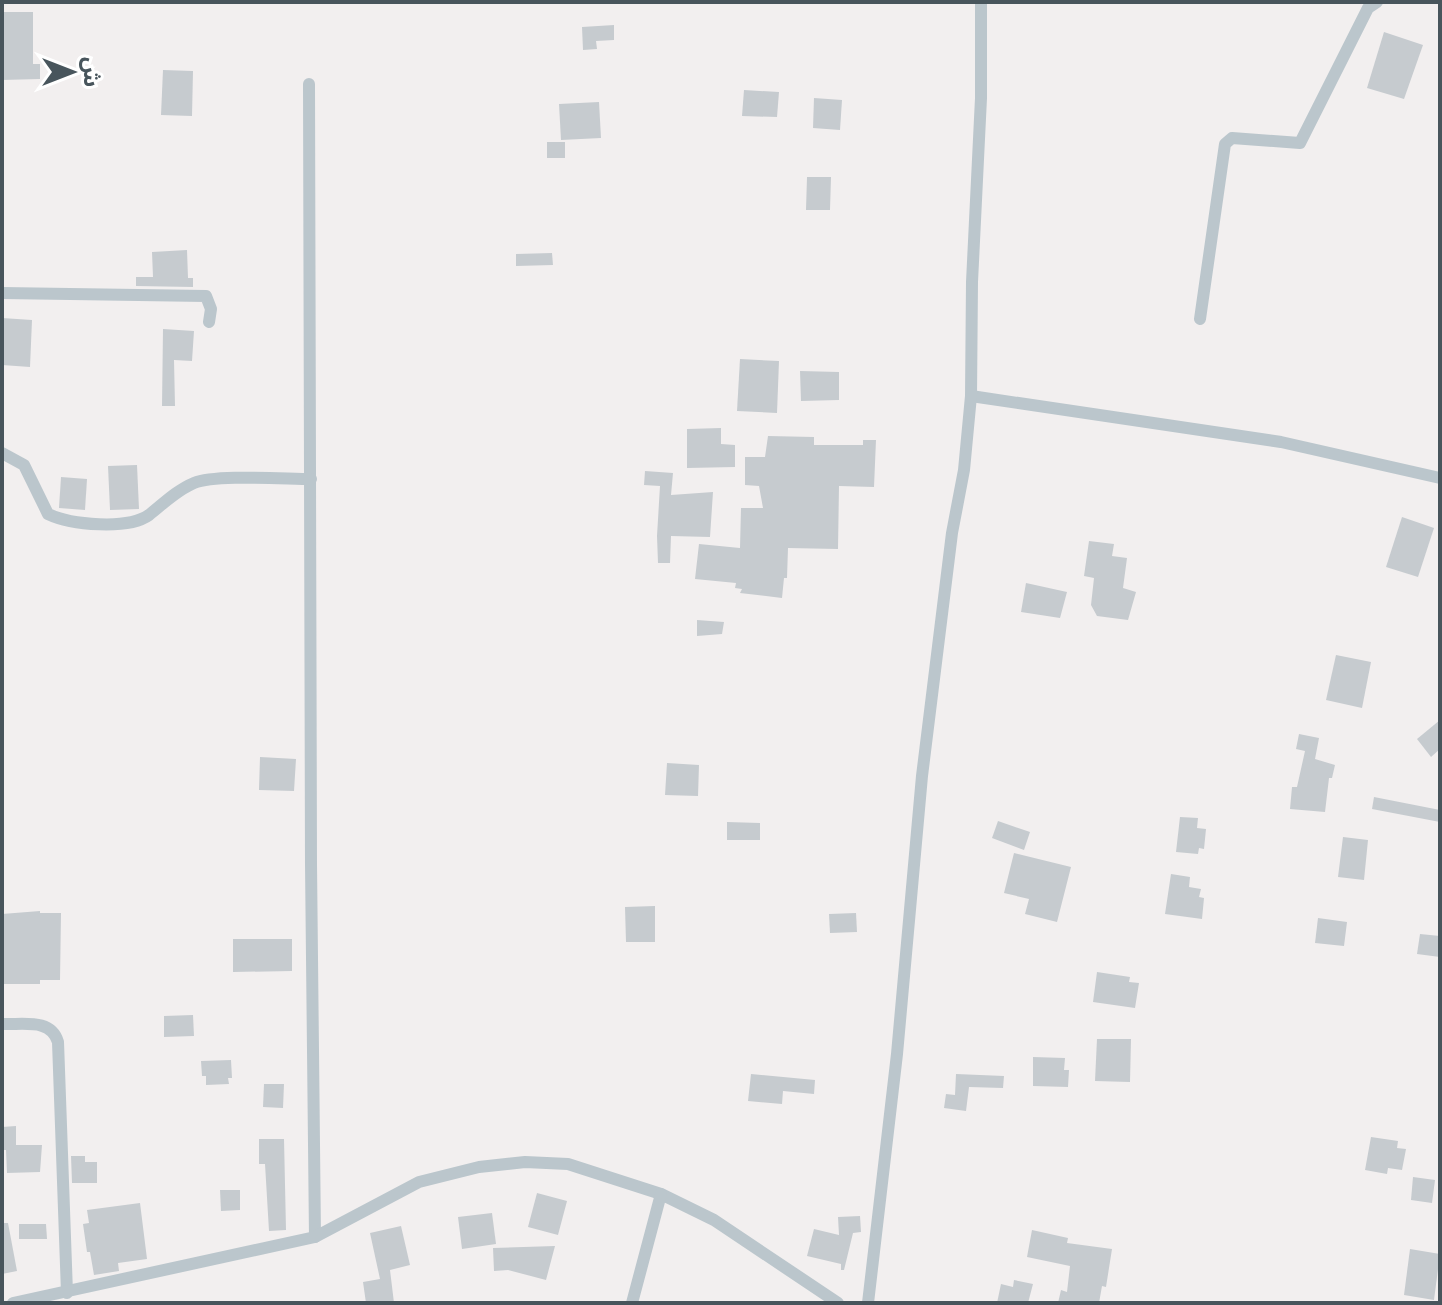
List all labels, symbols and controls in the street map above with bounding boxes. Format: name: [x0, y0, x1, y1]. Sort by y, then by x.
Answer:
north arrow: [32, 32, 112, 112]
text: ش: [79, 57, 104, 87]

